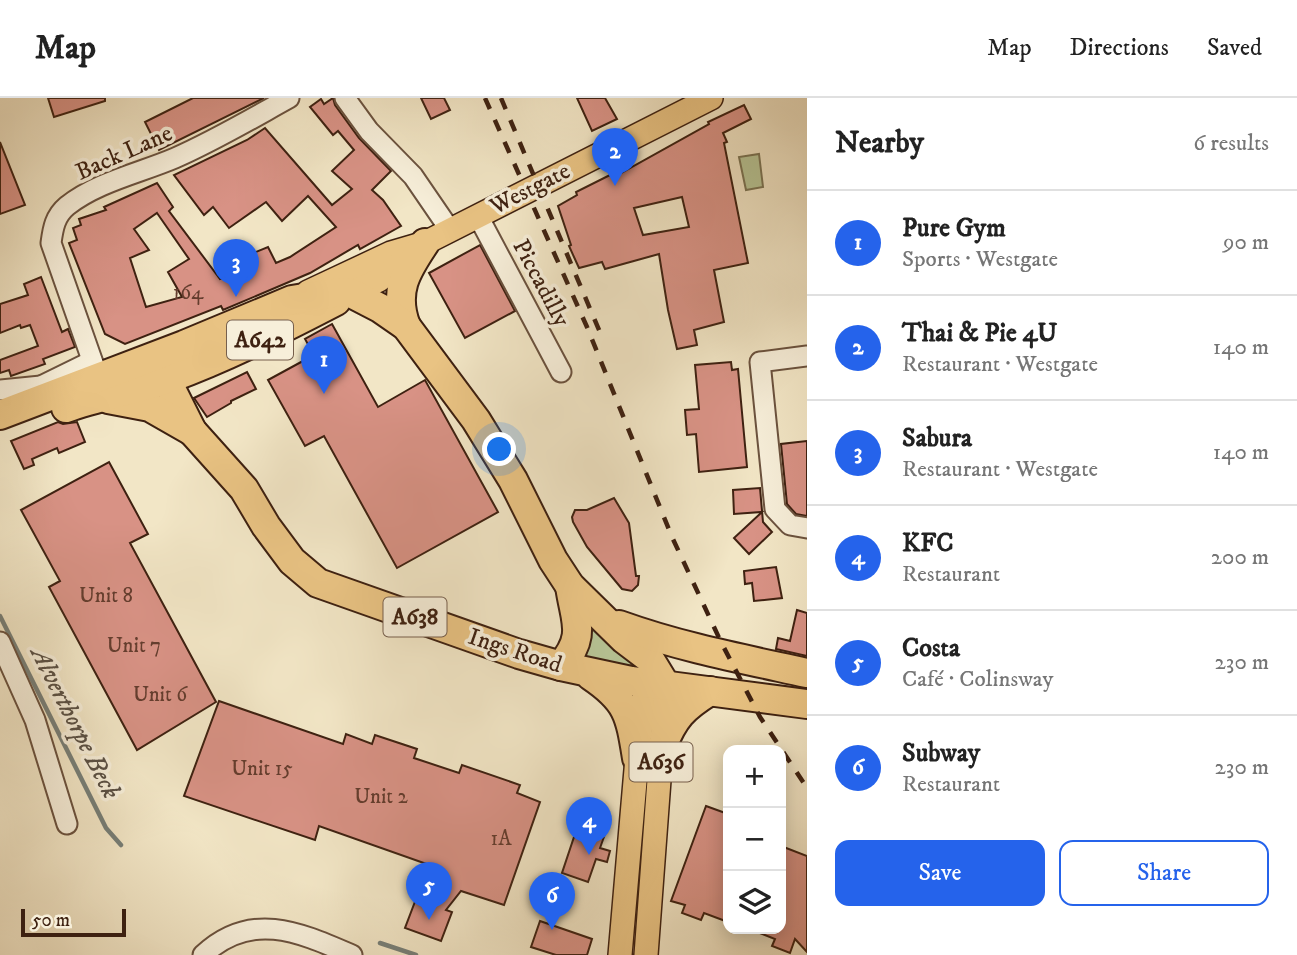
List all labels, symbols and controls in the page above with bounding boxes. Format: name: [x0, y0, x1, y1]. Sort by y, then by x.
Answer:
text: Map: [35, 28, 96, 69]
text: Map: [987, 33, 1032, 63]
text: Directions: [1070, 33, 1169, 63]
text: Saved: [1207, 33, 1262, 63]
street label: Back Lane: [71, 118, 177, 188]
text: Nearby: [835, 125, 924, 162]
pin: 2: [592, 128, 638, 186]
text: 6 results: [1193, 129, 1269, 158]
street label: Westgate: [484, 156, 575, 222]
text: Pure Gym: [902, 212, 1006, 245]
text: 1: [854, 228, 862, 257]
text: 90 m: [1223, 228, 1269, 257]
street label: Piccadilly: [506, 234, 577, 332]
pin: 3: [213, 239, 259, 297]
text: Sports · Westgate: [902, 245, 1058, 274]
house number: 164: [173, 280, 204, 306]
text: Thai & Pie 4U: [902, 317, 1057, 350]
road number: A642: [227, 320, 293, 360]
text: 2: [852, 333, 864, 362]
text: 140 m: [1213, 333, 1269, 362]
pin: 1: [301, 336, 347, 394]
text: Restaurant · Westgate: [902, 350, 1098, 379]
text: Sabura: [902, 422, 972, 455]
your location: [482, 432, 516, 466]
text: 3: [854, 438, 862, 467]
text: 140 m: [1213, 438, 1269, 467]
text: Restaurant · Westgate: [902, 455, 1098, 484]
text: KFC: [902, 527, 954, 560]
text: 4: [851, 543, 865, 572]
text: 200 m: [1211, 543, 1269, 572]
text: Restaurant: [902, 560, 1000, 589]
house number: Unit 8: [79, 583, 133, 609]
road number: A638: [384, 597, 446, 636]
street label: Ings Road: [464, 622, 566, 680]
text: Costa: [902, 632, 960, 665]
house number: Unit 7: [107, 633, 161, 659]
water label: Alverthorpe Beck: [21, 639, 127, 805]
text: 5: [852, 648, 864, 677]
text: 230 m: [1215, 648, 1269, 677]
text: Café · Colinsway: [902, 665, 1053, 694]
house number: Unit 6: [133, 682, 188, 708]
text: Subway: [902, 737, 980, 770]
road number: A636: [630, 742, 692, 782]
map controls: [723, 745, 786, 934]
button: +: [723, 745, 786, 808]
text: 6: [852, 753, 864, 782]
text: 230 m: [1215, 753, 1269, 782]
house number: Unit 15: [231, 756, 293, 782]
text: Restaurant: [902, 770, 1000, 799]
house number: Unit 2: [354, 784, 408, 810]
pin: 4: [566, 797, 612, 855]
button: −: [723, 808, 786, 871]
house number: 1A: [490, 826, 512, 852]
button: Save: [835, 840, 1045, 906]
button: Share: [1059, 840, 1269, 906]
pin: 5: [406, 862, 452, 920]
button: layers: [723, 871, 786, 934]
pin: 6: [529, 872, 575, 930]
scale bar: [21, 906, 126, 938]
text: 50 m: [32, 909, 70, 932]

